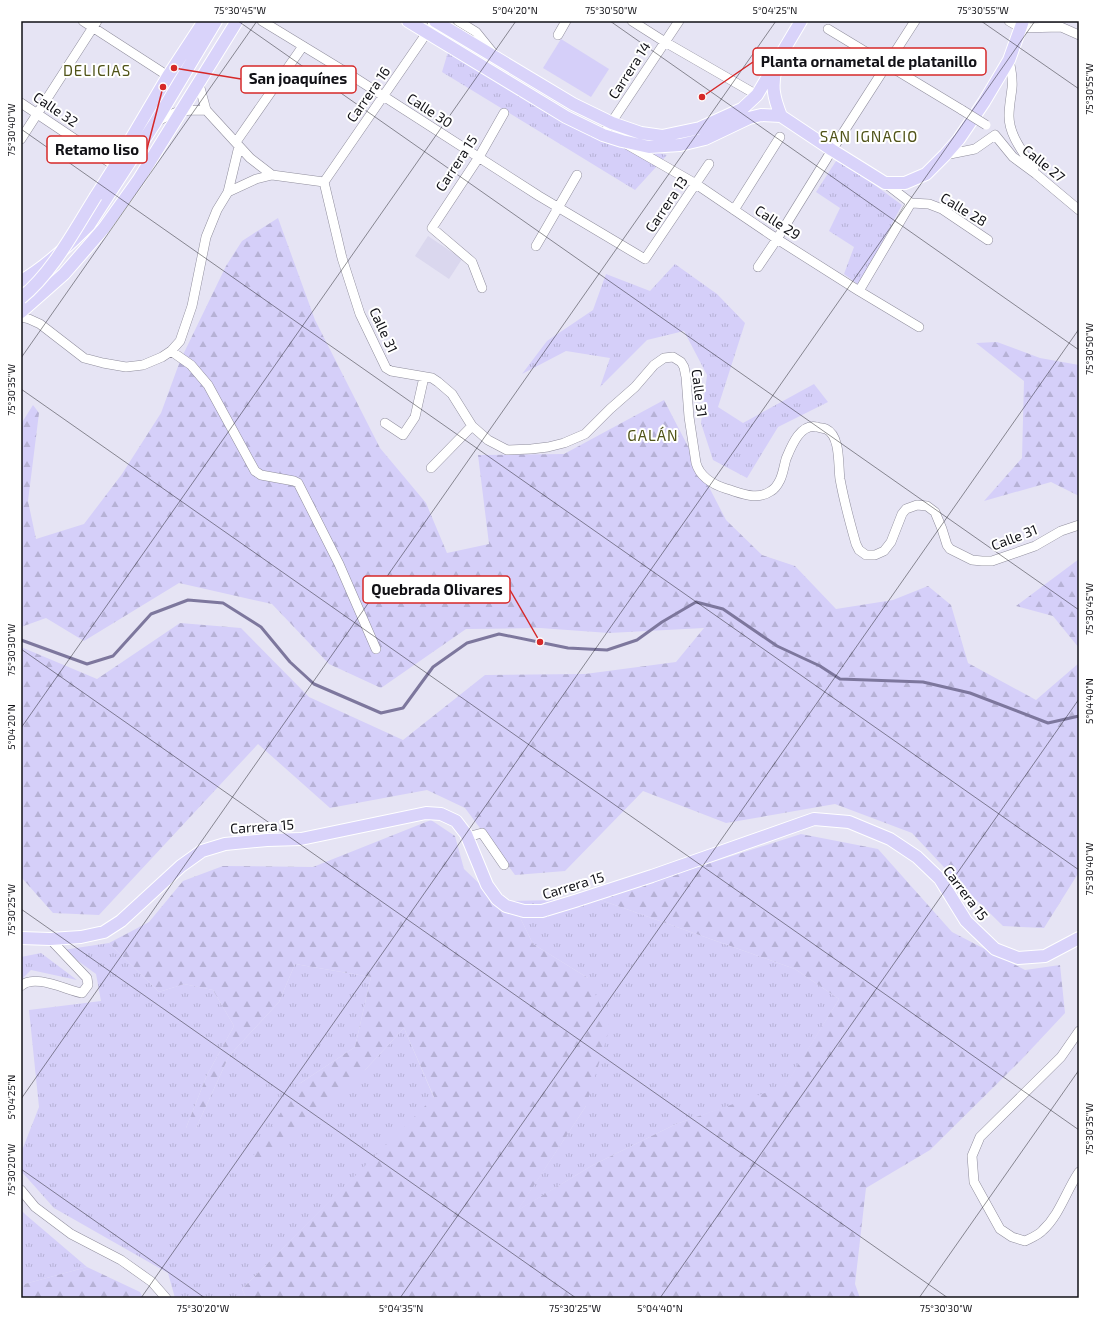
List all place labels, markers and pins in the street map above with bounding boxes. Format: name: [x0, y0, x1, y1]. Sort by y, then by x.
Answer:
callout: Planta ornametal de platanillo: [753, 48, 986, 75]
callout: San joaquínes: [241, 66, 356, 93]
callout: Retamo liso: [47, 136, 147, 163]
callout: Quebrada Olivares: [363, 576, 510, 603]

